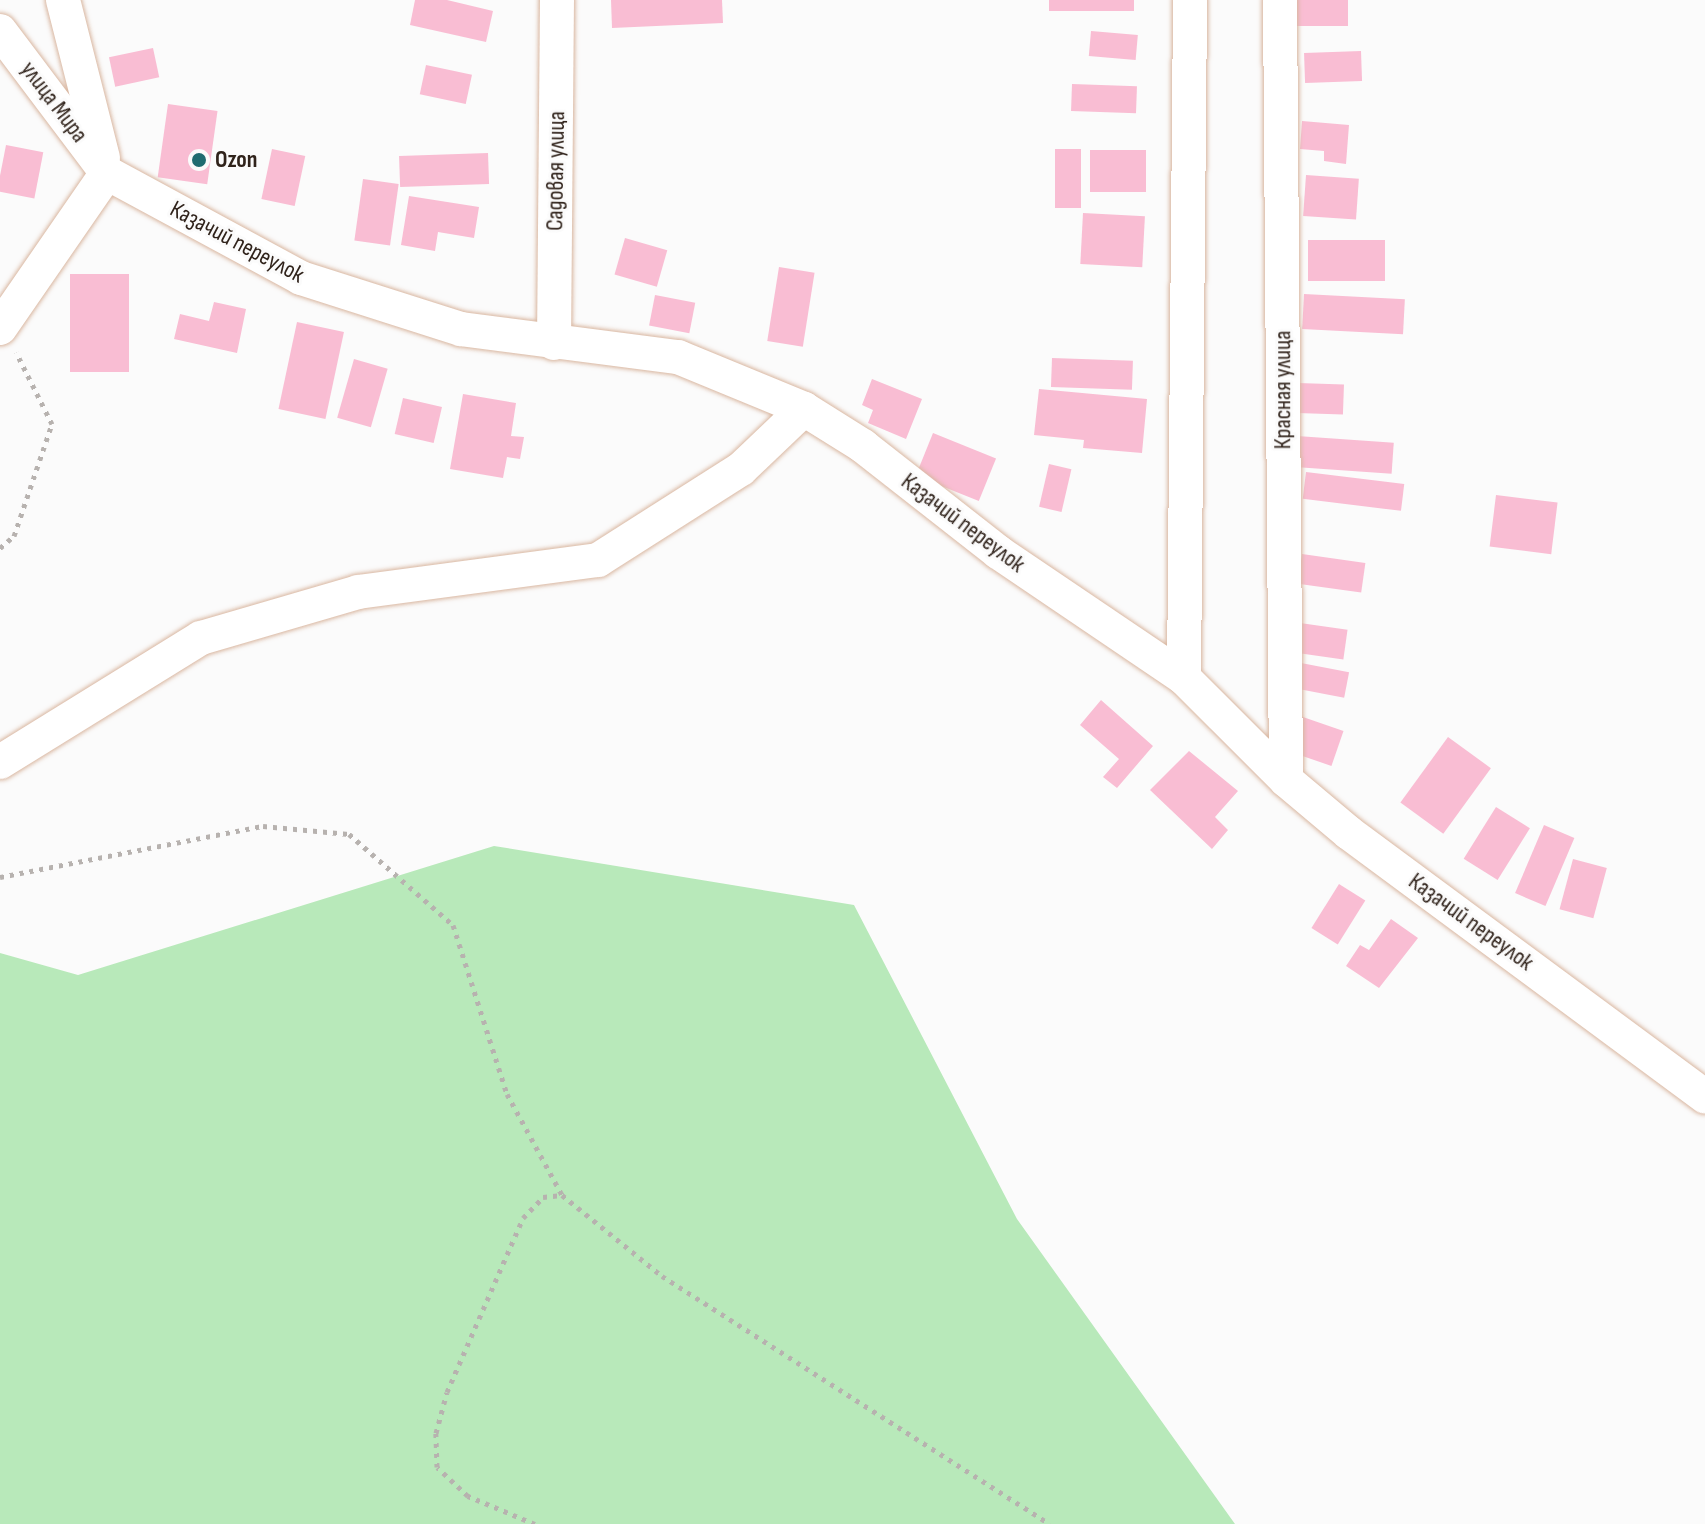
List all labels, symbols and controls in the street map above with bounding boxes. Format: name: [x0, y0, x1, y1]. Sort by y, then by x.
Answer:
street label: улица Мира: [14, 56, 94, 148]
street label: Садовая улица: [541, 111, 571, 231]
place label: Ozon: [215, 146, 257, 174]
marker: Ozon: [190, 151, 208, 169]
street label: Казачий переулок: [165, 195, 309, 289]
street label: Красная улица: [1269, 331, 1297, 449]
street label: Казачий переулок: [895, 467, 1031, 579]
street label: Казачий переулок: [1403, 867, 1539, 977]

